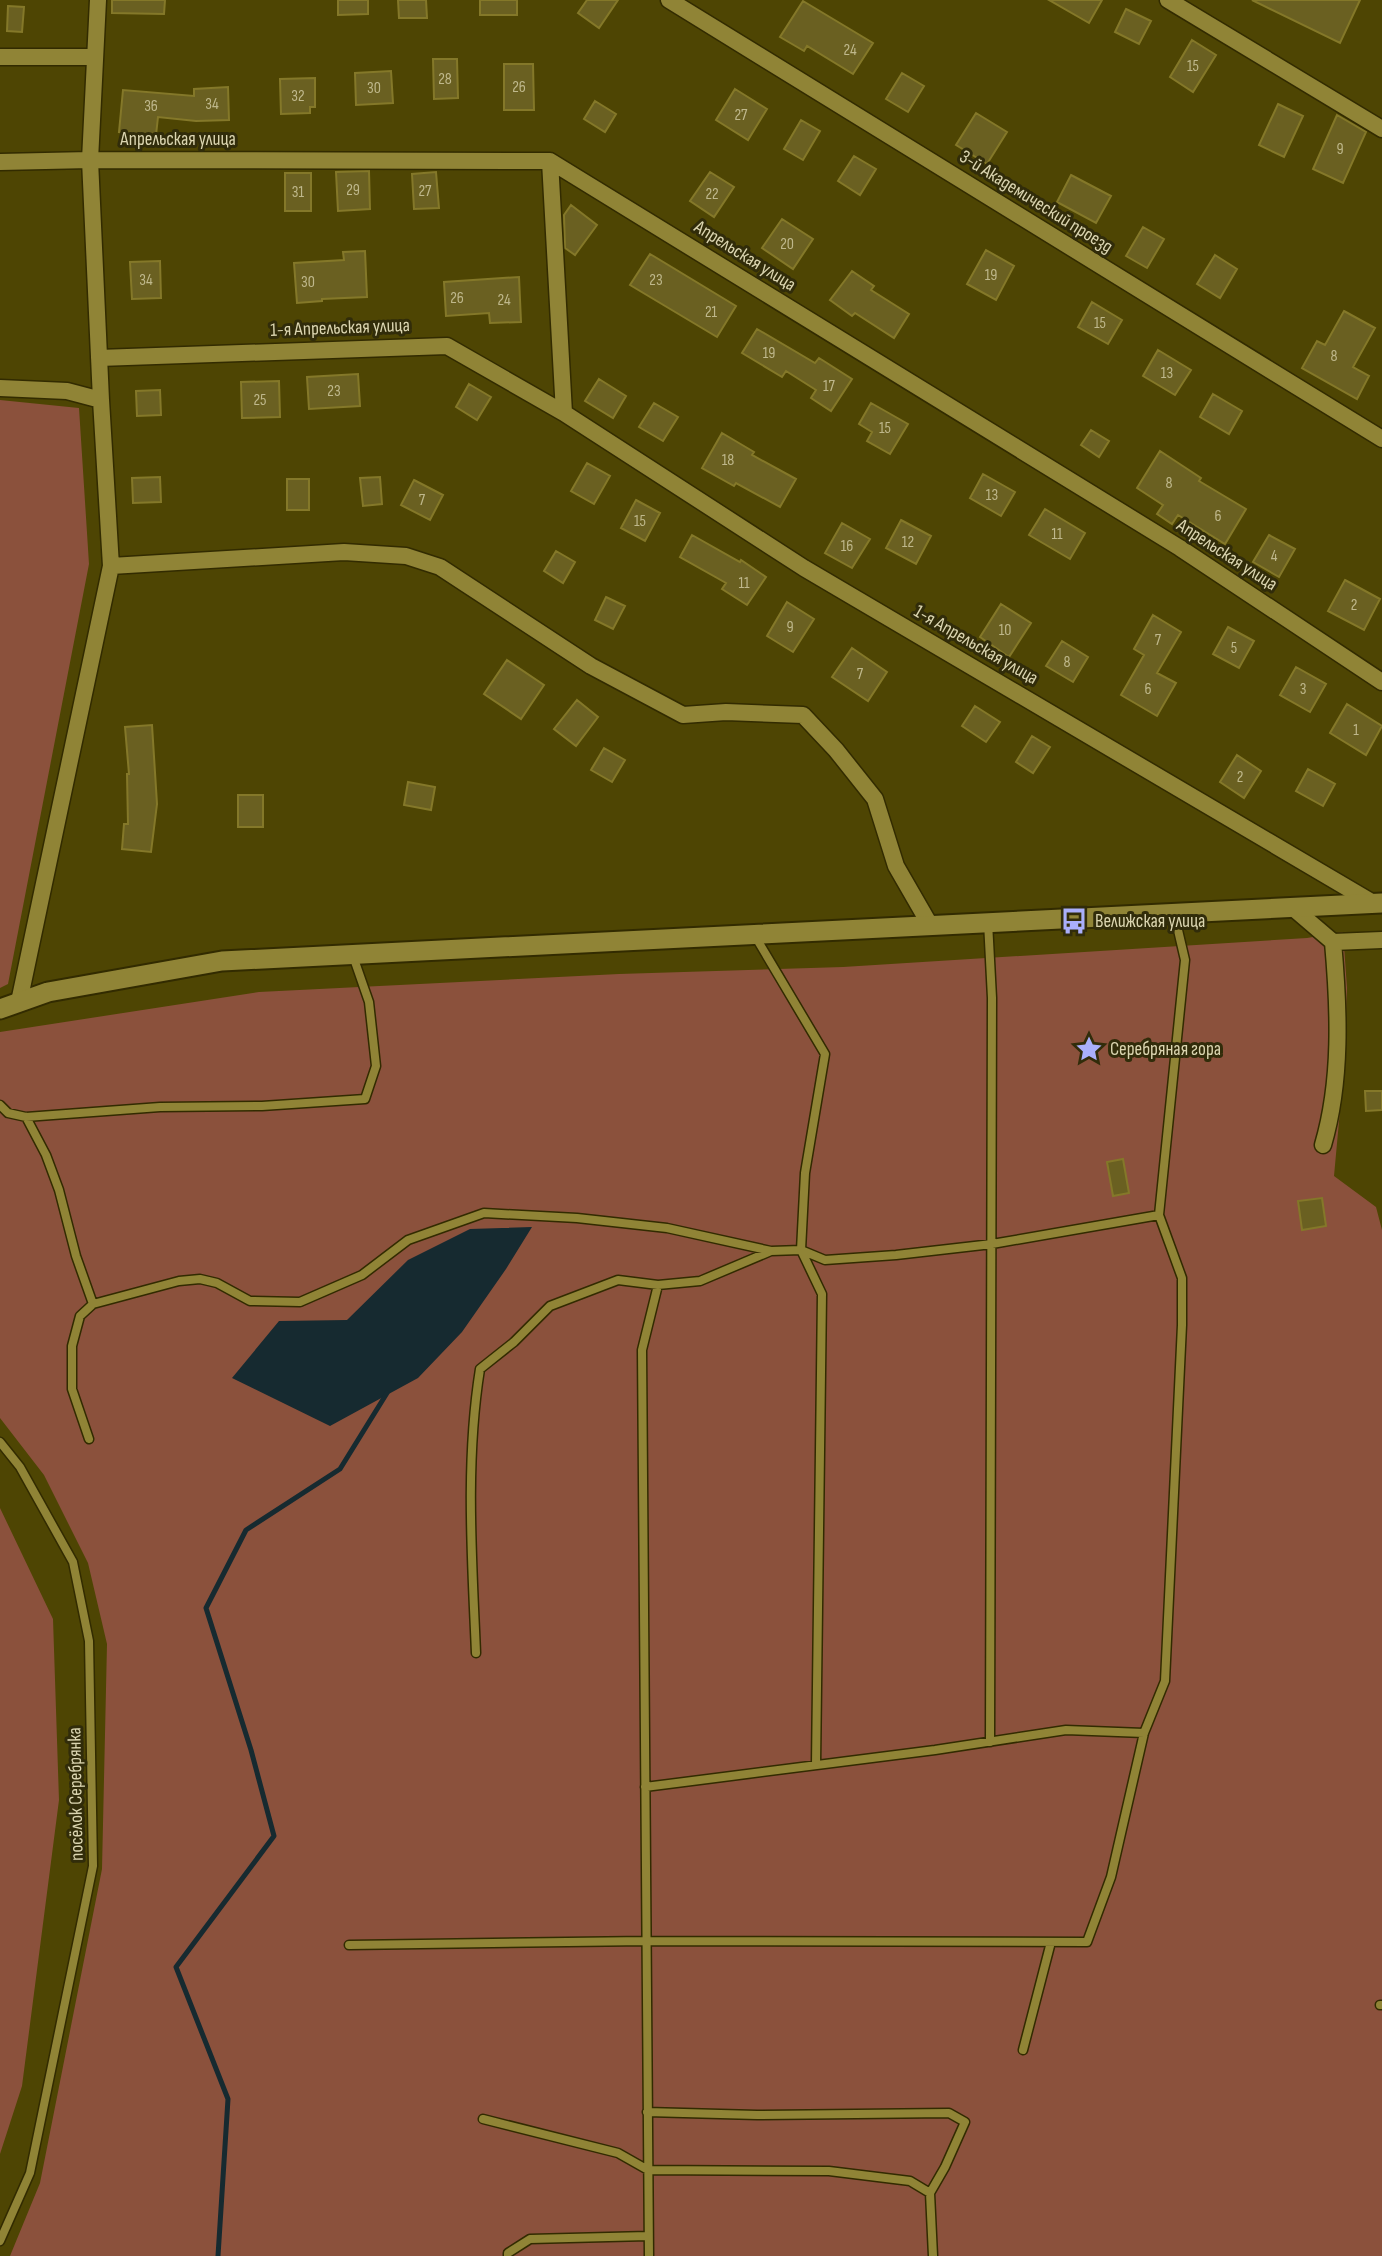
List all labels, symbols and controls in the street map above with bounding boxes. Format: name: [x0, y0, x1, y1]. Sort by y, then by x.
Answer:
house number: 24: [843, 41, 857, 60]
house number: 15: [1187, 57, 1199, 76]
house number: 28: [438, 70, 452, 89]
house number: 26: [512, 78, 526, 97]
house number: 30: [367, 79, 381, 98]
house number: 32: [291, 87, 305, 106]
house number: 34: [205, 95, 219, 114]
house number: 36: [144, 97, 158, 116]
house number: 27: [734, 106, 748, 125]
street label: Апрельская улица: [119, 128, 236, 151]
house number: 9: [1336, 140, 1344, 159]
street label: 3-й Академический проезд: [955, 145, 1117, 259]
house number: 29: [346, 181, 360, 200]
house number: 27: [418, 182, 432, 201]
house number: 31: [292, 183, 305, 202]
house number: 22: [705, 185, 719, 204]
street label: Апрельская улица: [689, 215, 800, 296]
house number: 20: [780, 235, 794, 254]
house number: 19: [985, 266, 997, 285]
house number: 34: [139, 271, 153, 290]
house number: 23: [649, 271, 663, 290]
house number: 30: [301, 273, 315, 292]
house number: 26: [450, 289, 464, 308]
house number: 24: [497, 291, 511, 310]
house number: 21: [705, 303, 718, 322]
street label: 1-я Апрельская улица: [270, 314, 410, 342]
house number: 15: [1094, 314, 1106, 333]
house number: 19: [763, 344, 775, 363]
house number: 8: [1330, 347, 1338, 366]
house number: 13: [1161, 364, 1173, 383]
house number: 17: [823, 377, 836, 396]
house number: 23: [327, 382, 341, 401]
house number: 25: [253, 391, 267, 410]
house number: 15: [879, 419, 891, 438]
house number: 18: [722, 451, 734, 470]
house number: 8: [1165, 474, 1173, 493]
house number: 13: [986, 486, 998, 505]
house number: 7: [419, 491, 426, 510]
house number: 6: [1214, 507, 1222, 526]
house number: 15: [634, 512, 646, 531]
street label: Апрельская улица: [1171, 513, 1282, 596]
house number: 11: [1051, 525, 1063, 544]
house number: 12: [902, 533, 914, 552]
house number: 16: [841, 537, 853, 556]
house number: 4: [1271, 547, 1278, 566]
house number: 11: [738, 574, 750, 593]
house number: 2: [1351, 596, 1357, 615]
street label: 1-я Апрельская улица: [910, 600, 1042, 690]
house number: 9: [786, 618, 794, 637]
house number: 10: [999, 621, 1011, 640]
house number: 7: [1155, 631, 1162, 650]
house number: 5: [1231, 639, 1237, 658]
house number: 8: [1063, 653, 1071, 672]
house number: 7: [857, 665, 864, 684]
house number: 6: [1144, 680, 1152, 699]
house number: 3: [1300, 680, 1306, 699]
house number: 1: [1353, 721, 1359, 740]
house number: 2: [1237, 768, 1243, 787]
bus stop icon: Велижская улица: [1059, 906, 1089, 936]
place label: Велижская улица: [1095, 910, 1205, 933]
place icon: Серебряная гора: [1074, 1034, 1104, 1064]
place label: Серебряная гора: [1110, 1038, 1221, 1061]
street label: посёлок Серебрянка: [63, 1727, 89, 1861]

